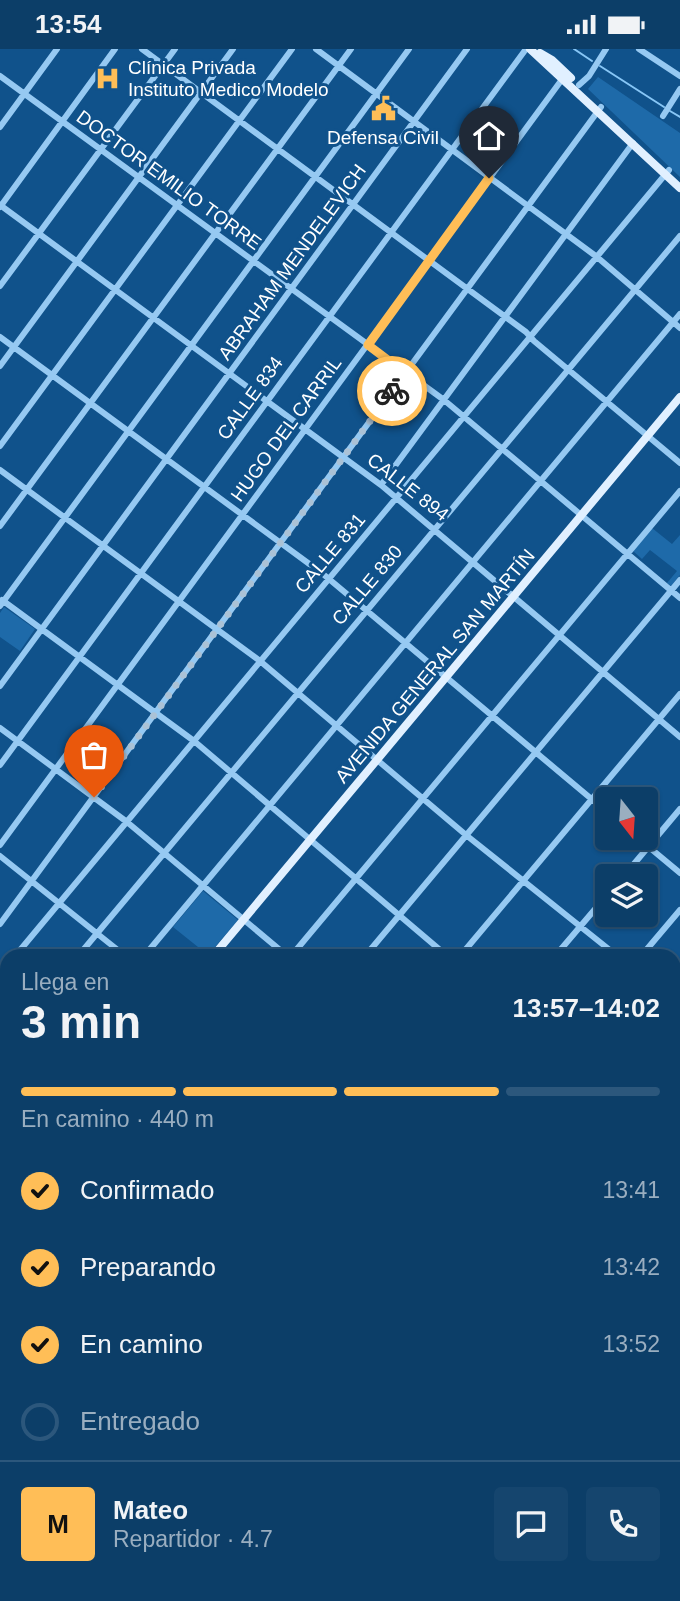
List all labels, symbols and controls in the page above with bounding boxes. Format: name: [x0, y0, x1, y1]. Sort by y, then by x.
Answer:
text: 13:54: [35, 9, 102, 39]
place label: Clínica Privada Instituto Medico Modelo: [128, 57, 329, 100]
hospital icon: Clínica Privada Instituto Medico Modelo: [94, 64, 122, 92]
public building icon: Defensa Civil: [369, 95, 397, 123]
street label: DOCTOR EMILIO TORRE: [73, 106, 265, 254]
pin: [459, 106, 519, 178]
icon: home: [470, 117, 508, 155]
place label: Defensa Civil: [327, 127, 439, 148]
street label: ABRAHAM MENDELEVICH: [214, 160, 370, 364]
street label: CALLE 834: [213, 352, 287, 443]
street label: HUGO DEL CARRIL: [227, 353, 345, 505]
courier: [357, 356, 427, 426]
icon: bike: [373, 372, 411, 410]
street label: CALLE 894: [363, 449, 453, 525]
street label: CALLE 831: [291, 509, 369, 597]
street label: CALLE 830: [328, 541, 406, 629]
street label: AVENIDA GENERAL SAN MARTÍN: [331, 545, 539, 787]
pin: [64, 725, 124, 797]
icon: bag: [75, 736, 113, 774]
north arrow: [595, 787, 658, 851]
map controls: [595, 787, 658, 927]
button: layers: [595, 864, 658, 927]
text: Llega en: [21, 969, 109, 995]
text: 13:57–14:02: [513, 993, 660, 1023]
text: 3 min: [21, 996, 141, 1048]
text: En camino · 440 m: [21, 1106, 214, 1132]
icon: check: [21, 1172, 59, 1210]
text: Confirmado: [80, 1175, 214, 1205]
text: 13:41: [602, 1177, 660, 1203]
icon: check: [21, 1249, 59, 1287]
text: Preparando: [80, 1252, 216, 1282]
text: 13:42: [602, 1254, 660, 1280]
icon: check: [21, 1326, 59, 1364]
text: En camino: [80, 1329, 203, 1359]
text: 13:52: [602, 1331, 660, 1357]
text: Entregado: [80, 1406, 200, 1436]
button: chat: [494, 1487, 568, 1561]
button: phone: [586, 1487, 660, 1561]
text: Mateo: [113, 1495, 188, 1525]
text: M: [47, 1509, 69, 1539]
text: Repartidor · 4.7: [113, 1526, 273, 1552]

